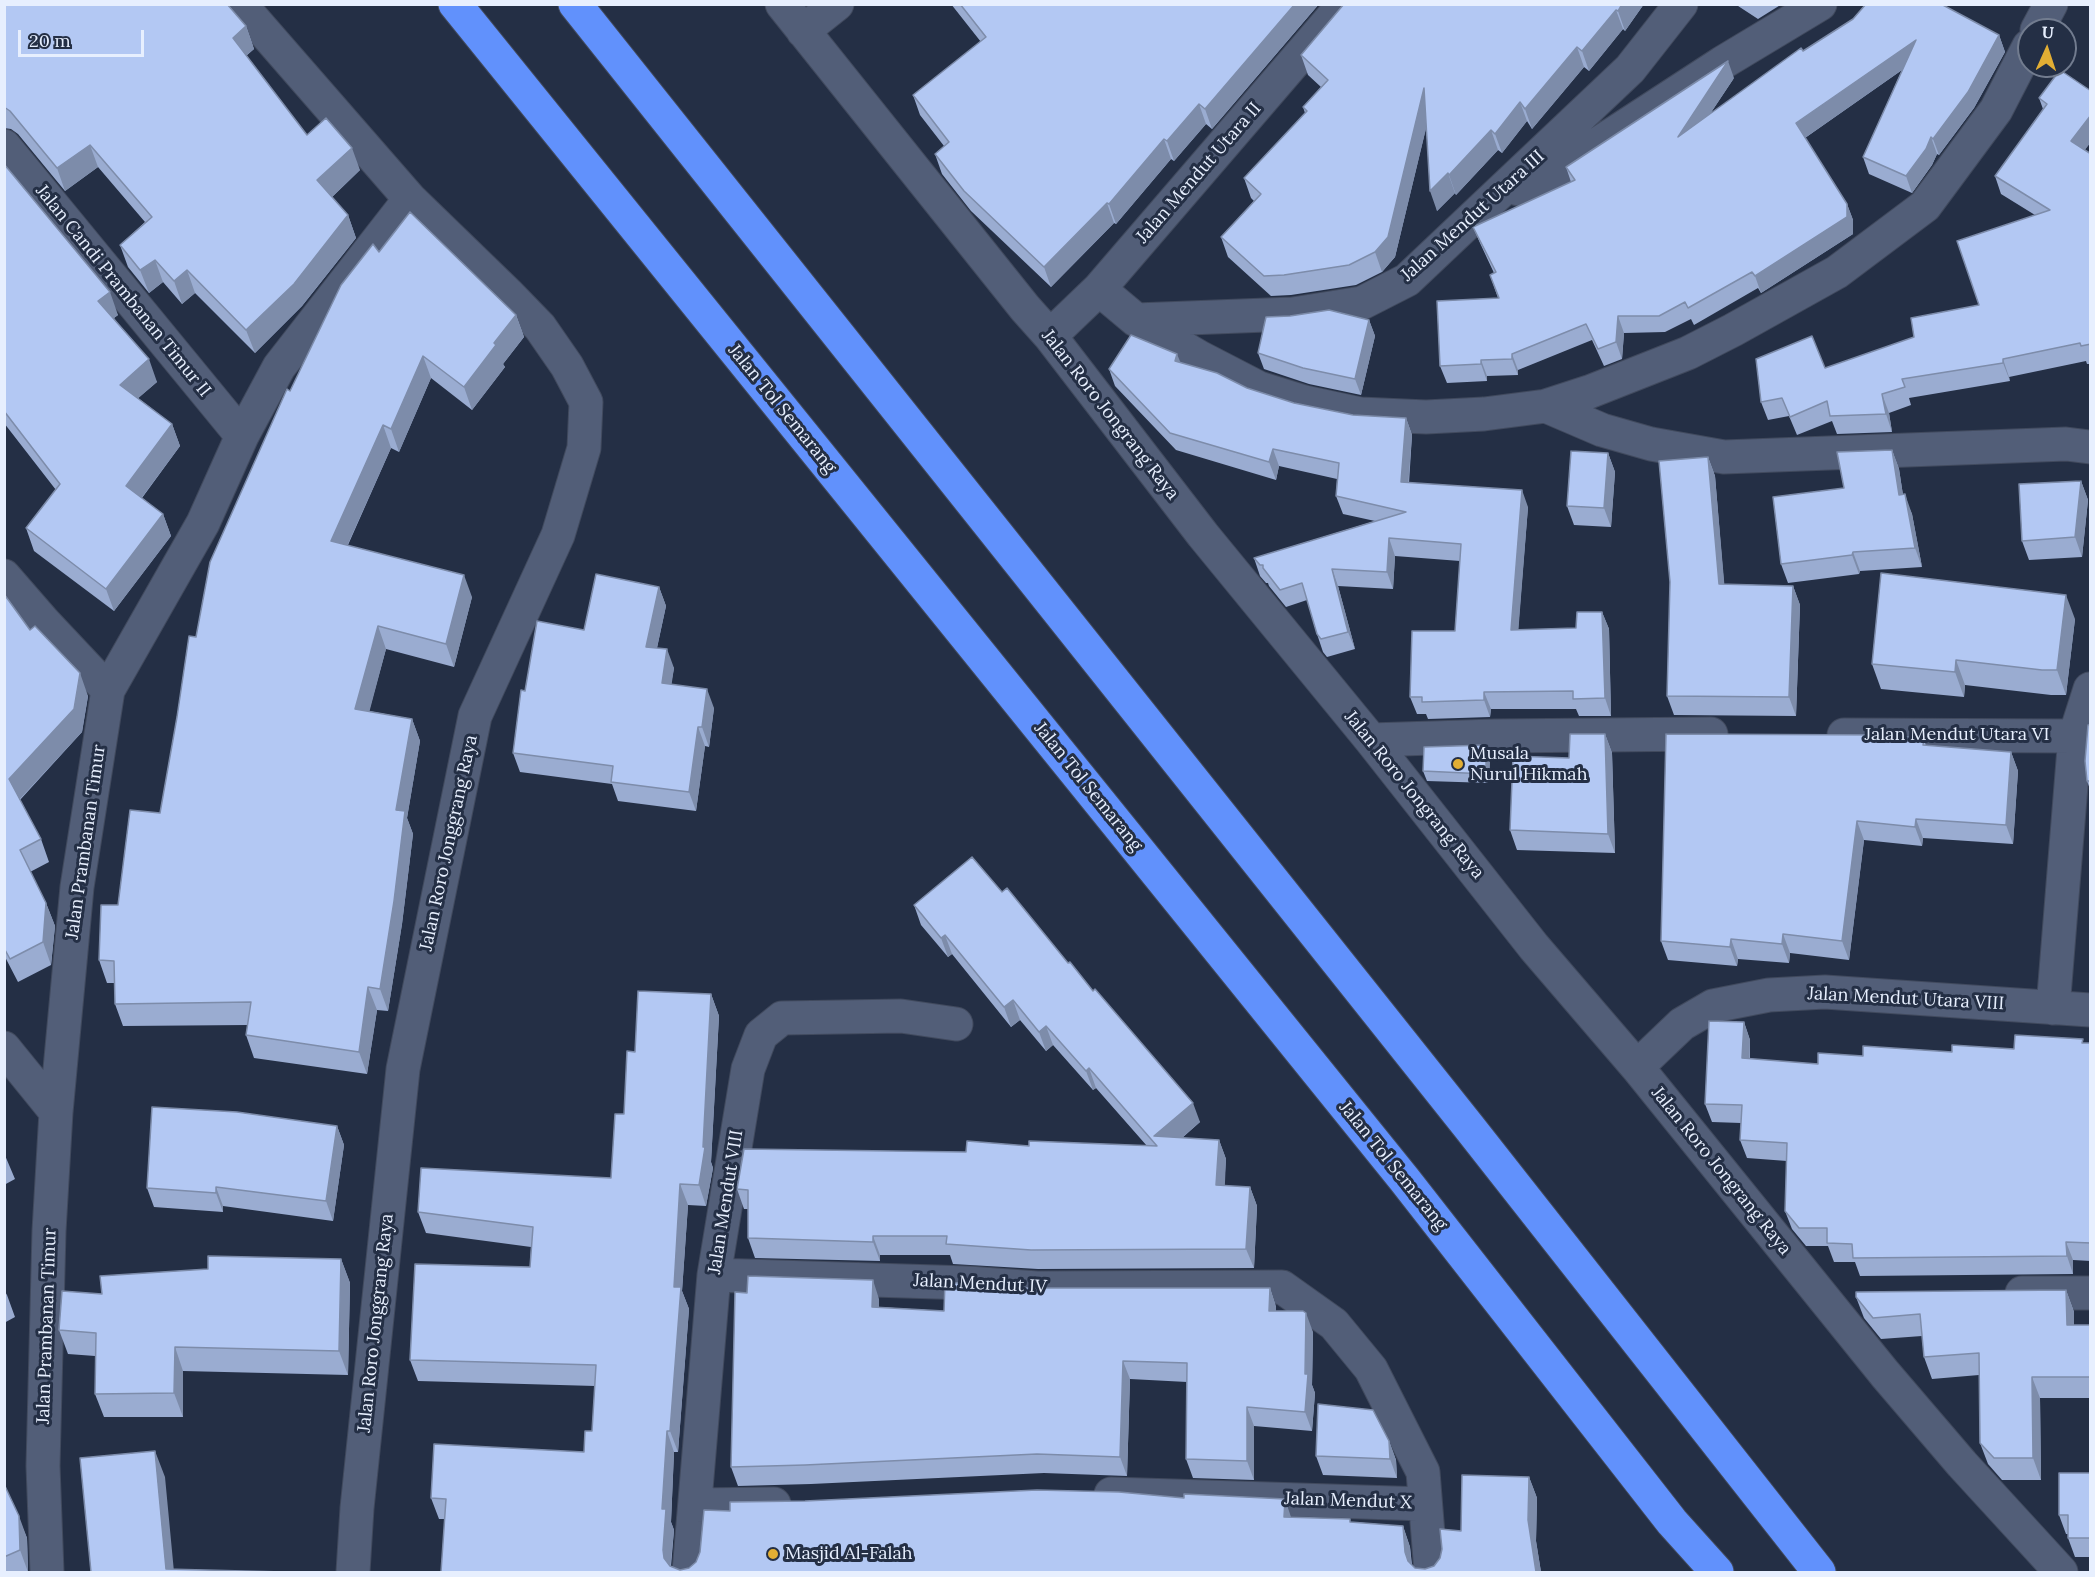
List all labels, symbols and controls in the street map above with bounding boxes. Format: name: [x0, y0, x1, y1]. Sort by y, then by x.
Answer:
scale bar: [21, 18, 147, 56]
north arrow: [2017, 18, 2077, 78]
text: U: [2041, 22, 2054, 42]
text: 20 m: [29, 29, 71, 52]
street label: Jalan Mendut Utara II: [1132, 98, 1266, 248]
street label: Jalan Mendut Utara III: [1397, 146, 1549, 286]
street label: Jalan Candi Prambanan Timur II: [31, 181, 215, 401]
street label: Jalan Roro Jongrang Raya: [1037, 326, 1183, 504]
street label: Jalan Tol Semarang: [723, 340, 841, 478]
street label: Jalan Roro Jongrang Raya: [1340, 707, 1488, 883]
street label: Jalan Tol Semarang: [1029, 718, 1147, 856]
street label: Jalan Mendut Utara VI: [1864, 724, 2050, 746]
street label: Jalan Roro Jonggrang Raya: [416, 733, 482, 953]
street label: Jalan Prambanan Timur: [62, 743, 110, 941]
place label: Musala Nurul Hikmah: [1470, 743, 1587, 786]
marker: Musala Nurul Hikmah: [1451, 757, 1465, 771]
street label: Jalan Mendut Utara VIII: [1807, 983, 2005, 1015]
street label: Jalan Roro Jongrang Raya: [1647, 1083, 1795, 1259]
street label: Jalan Tol Semarang: [1334, 1097, 1452, 1235]
street label: Jalan Mendut VIII: [704, 1128, 748, 1276]
street label: Jalan Roro Jonggrang Raya: [354, 1212, 398, 1434]
street label: Jalan Prambanan Timur: [33, 1227, 61, 1425]
street label: Jalan Mendut IV: [913, 1270, 1047, 1298]
street label: Jalan Mendut X: [1284, 1488, 1412, 1514]
place label: Masjid Al-Falah: [785, 1543, 912, 1565]
marker: Masjid Al-Falah: [766, 1547, 780, 1561]

